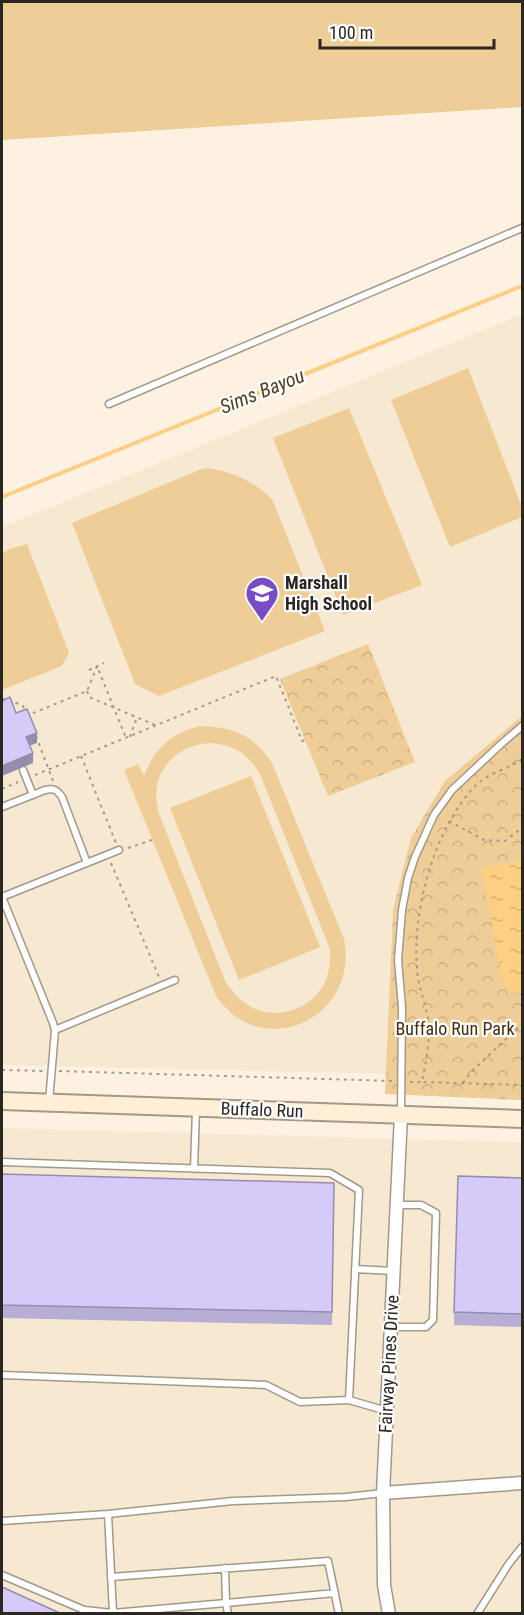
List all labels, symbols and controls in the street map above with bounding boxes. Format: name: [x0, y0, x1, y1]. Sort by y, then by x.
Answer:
scale bar: [320, 12, 494, 50]
text: 100 m: [329, 22, 373, 43]
water label: Sims Bayou: [216, 363, 308, 419]
place label: Marshall High School: [285, 572, 372, 614]
school or university icon: Marshall High School: [244, 575, 280, 622]
park label: Buffalo Run Park: [395, 1018, 515, 1039]
street label: Buffalo Run: [220, 1098, 304, 1121]
street label: Fairway Pines Drive: [374, 1294, 403, 1433]

